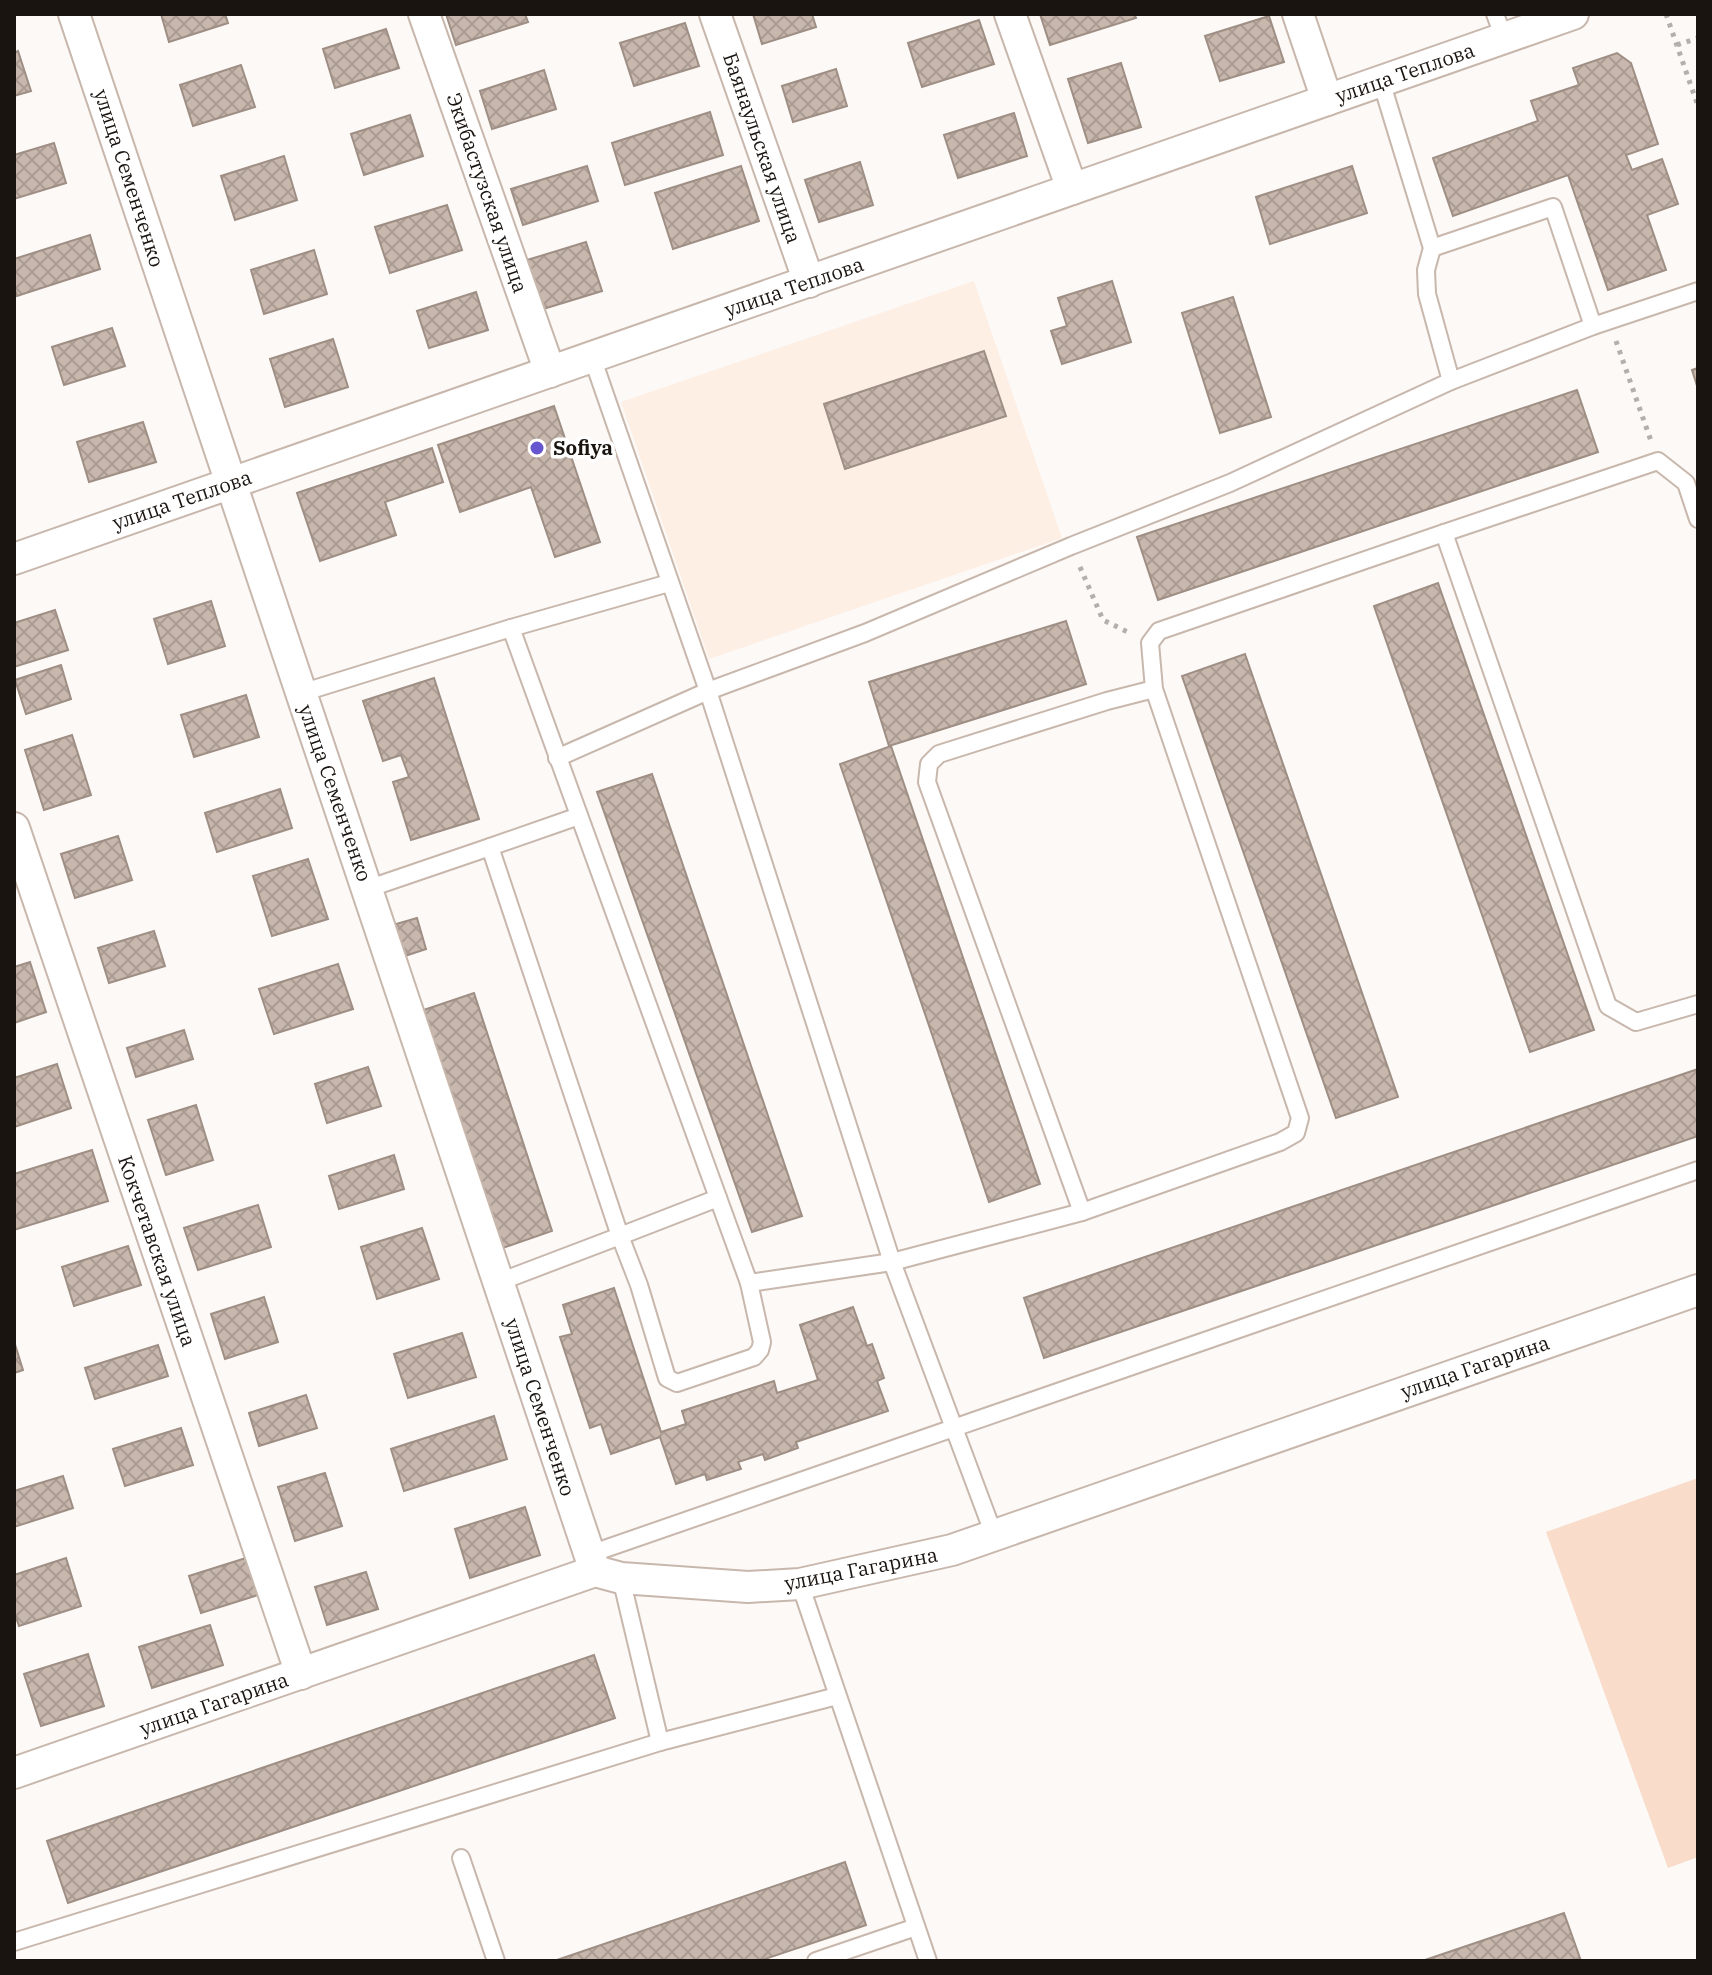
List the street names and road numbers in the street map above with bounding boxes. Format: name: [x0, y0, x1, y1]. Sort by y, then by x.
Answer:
street label: улица Теплова: [1332, 36, 1478, 109]
street label: Баянаульская улица: [717, 49, 808, 247]
street label: улица Семенченко: [88, 85, 171, 270]
street label: Экибастузская улица: [441, 89, 534, 296]
street label: улица Теплова: [721, 250, 867, 323]
street label: улица Теплова: [109, 463, 255, 536]
street label: улица Семенченко: [293, 701, 378, 885]
street label: Кокчетавская улица: [112, 1152, 203, 1350]
street label: улица Семенченко: [499, 1314, 582, 1499]
street label: улица Гагарина: [1397, 1328, 1553, 1405]
street label: улица Гагарина: [782, 1540, 940, 1597]
street label: улица Гагарина: [136, 1665, 292, 1742]

